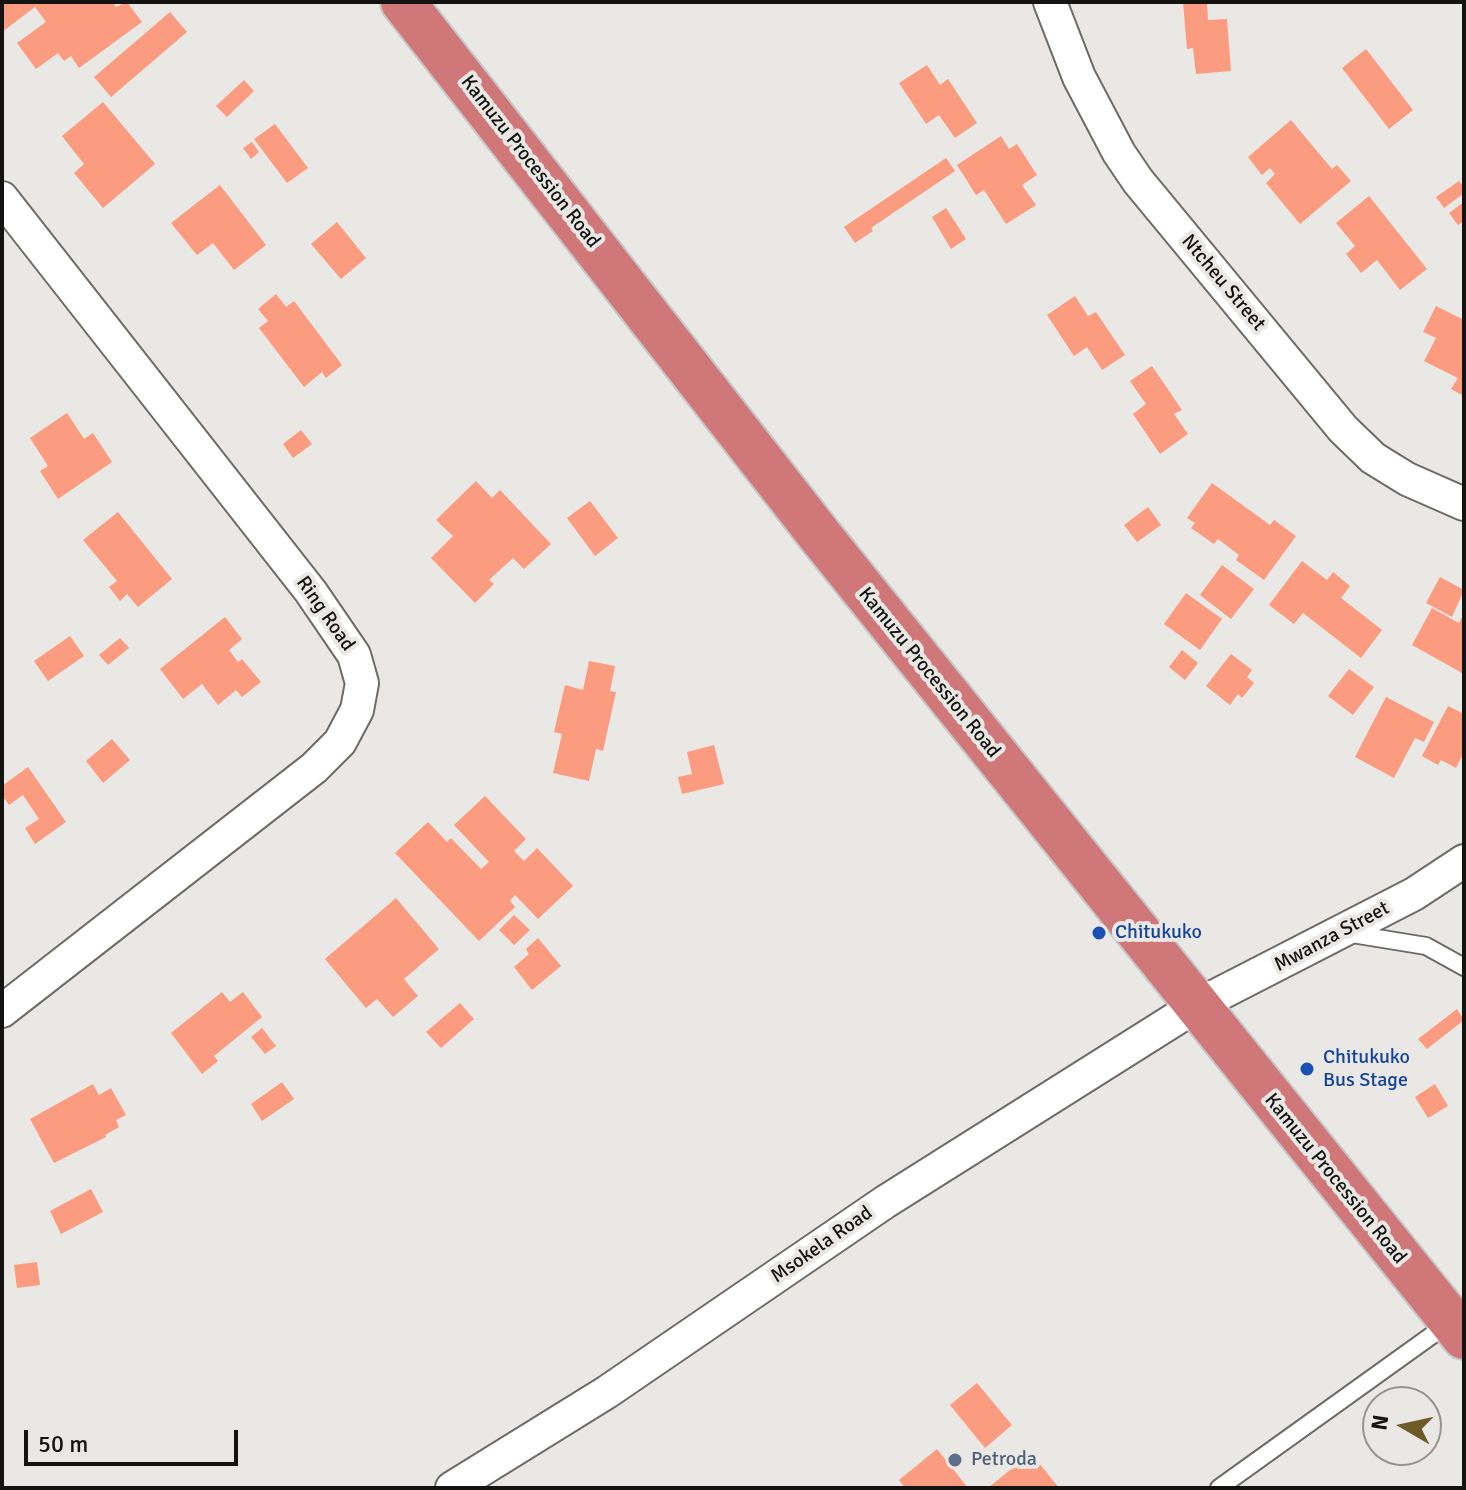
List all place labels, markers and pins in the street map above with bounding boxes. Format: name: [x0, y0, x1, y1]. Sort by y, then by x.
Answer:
place label: Chitukuko: [1115, 921, 1202, 945]
marker: Chitukuko: [1090, 924, 1108, 942]
place label: Chitukuko Bus Stage: [1323, 1046, 1410, 1093]
marker: Chitukuko Bus Stage: [1298, 1060, 1316, 1078]
place label: Petroda: [971, 1448, 1037, 1472]
marker: Petroda: [946, 1451, 964, 1469]

